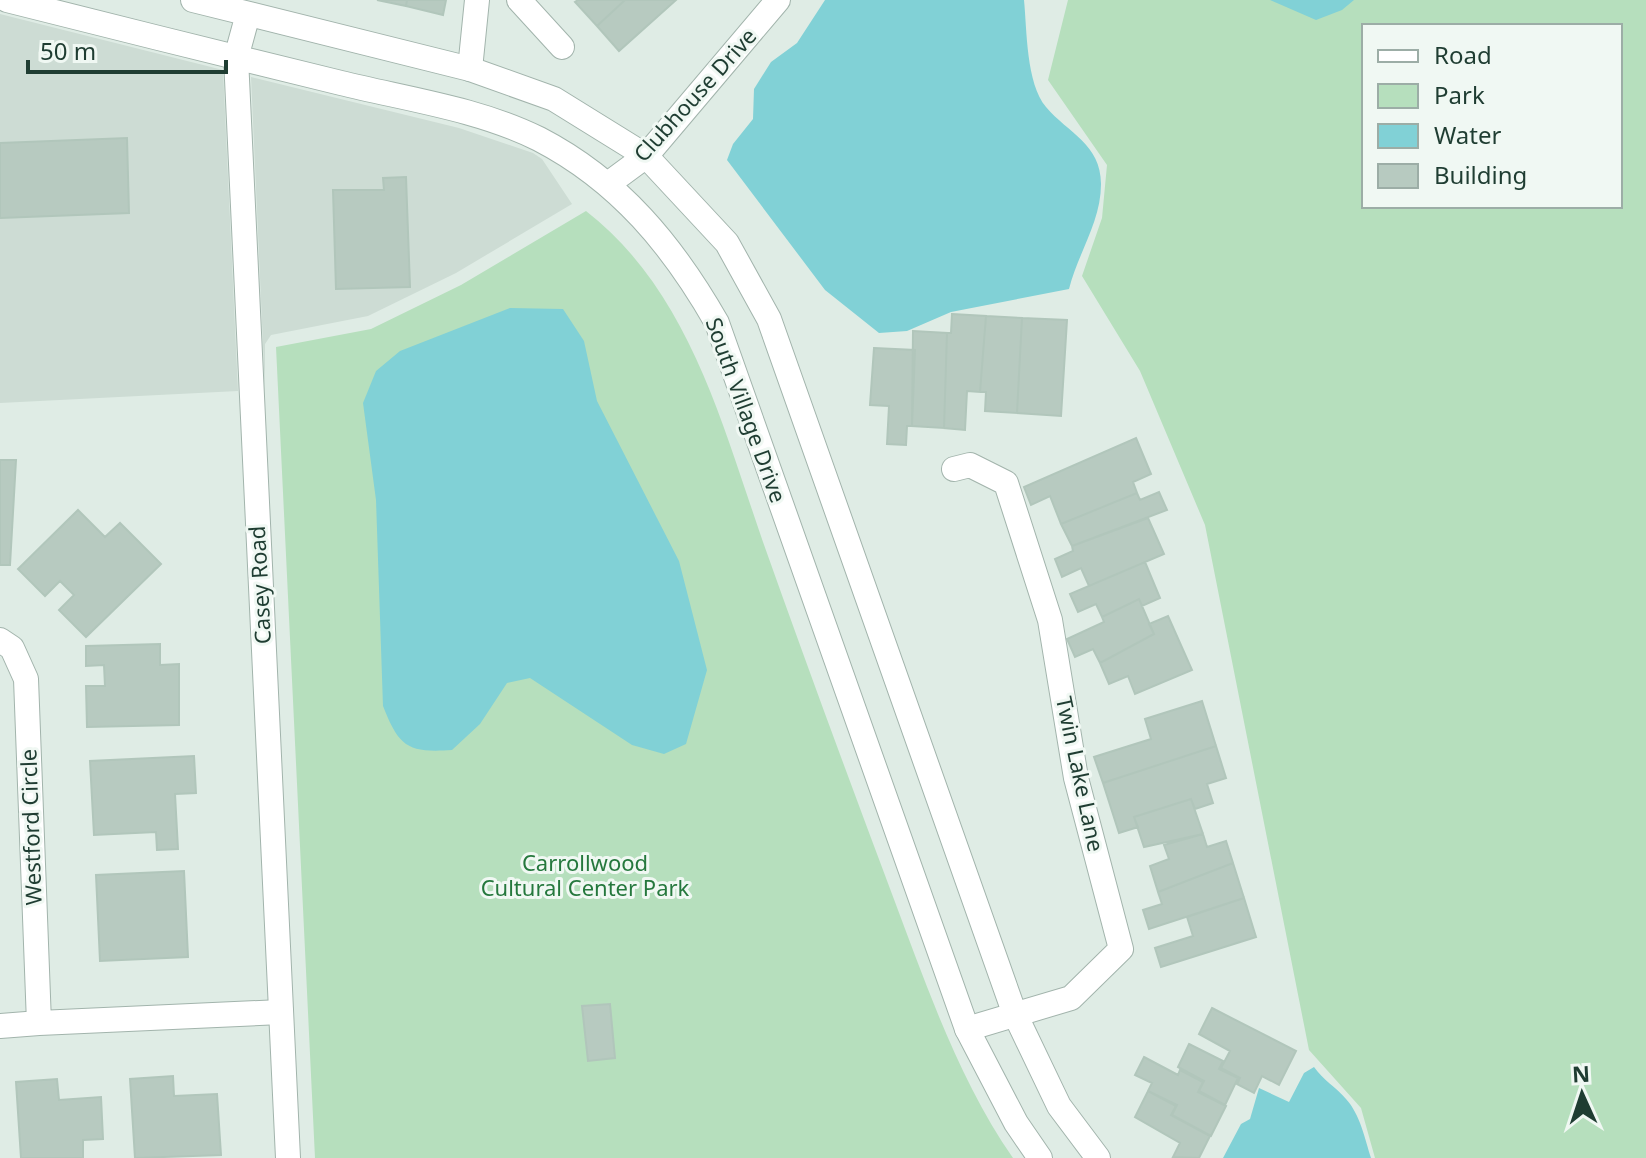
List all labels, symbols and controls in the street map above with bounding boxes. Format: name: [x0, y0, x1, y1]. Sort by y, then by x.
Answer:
street label: Clubhouse Drive: [626, 21, 762, 168]
scale bar: [28, 24, 226, 74]
legend: [1362, 24, 1622, 208]
text: 50 m: [40, 34, 96, 67]
text: Road: [1434, 38, 1492, 71]
text: Park: [1434, 78, 1485, 111]
text: Water: [1434, 118, 1502, 151]
text: Building: [1434, 158, 1527, 191]
street label: South Village Drive: [700, 313, 794, 506]
street label: Casey Road: [241, 525, 277, 645]
street label: Twin Lake Lane: [1050, 694, 1112, 854]
street label: Westford Circle: [12, 748, 48, 906]
park label: Carrollwood Cultural Center Park: [481, 847, 690, 902]
north arrow: [1542, 1054, 1622, 1134]
text: N: [1571, 1058, 1591, 1088]

